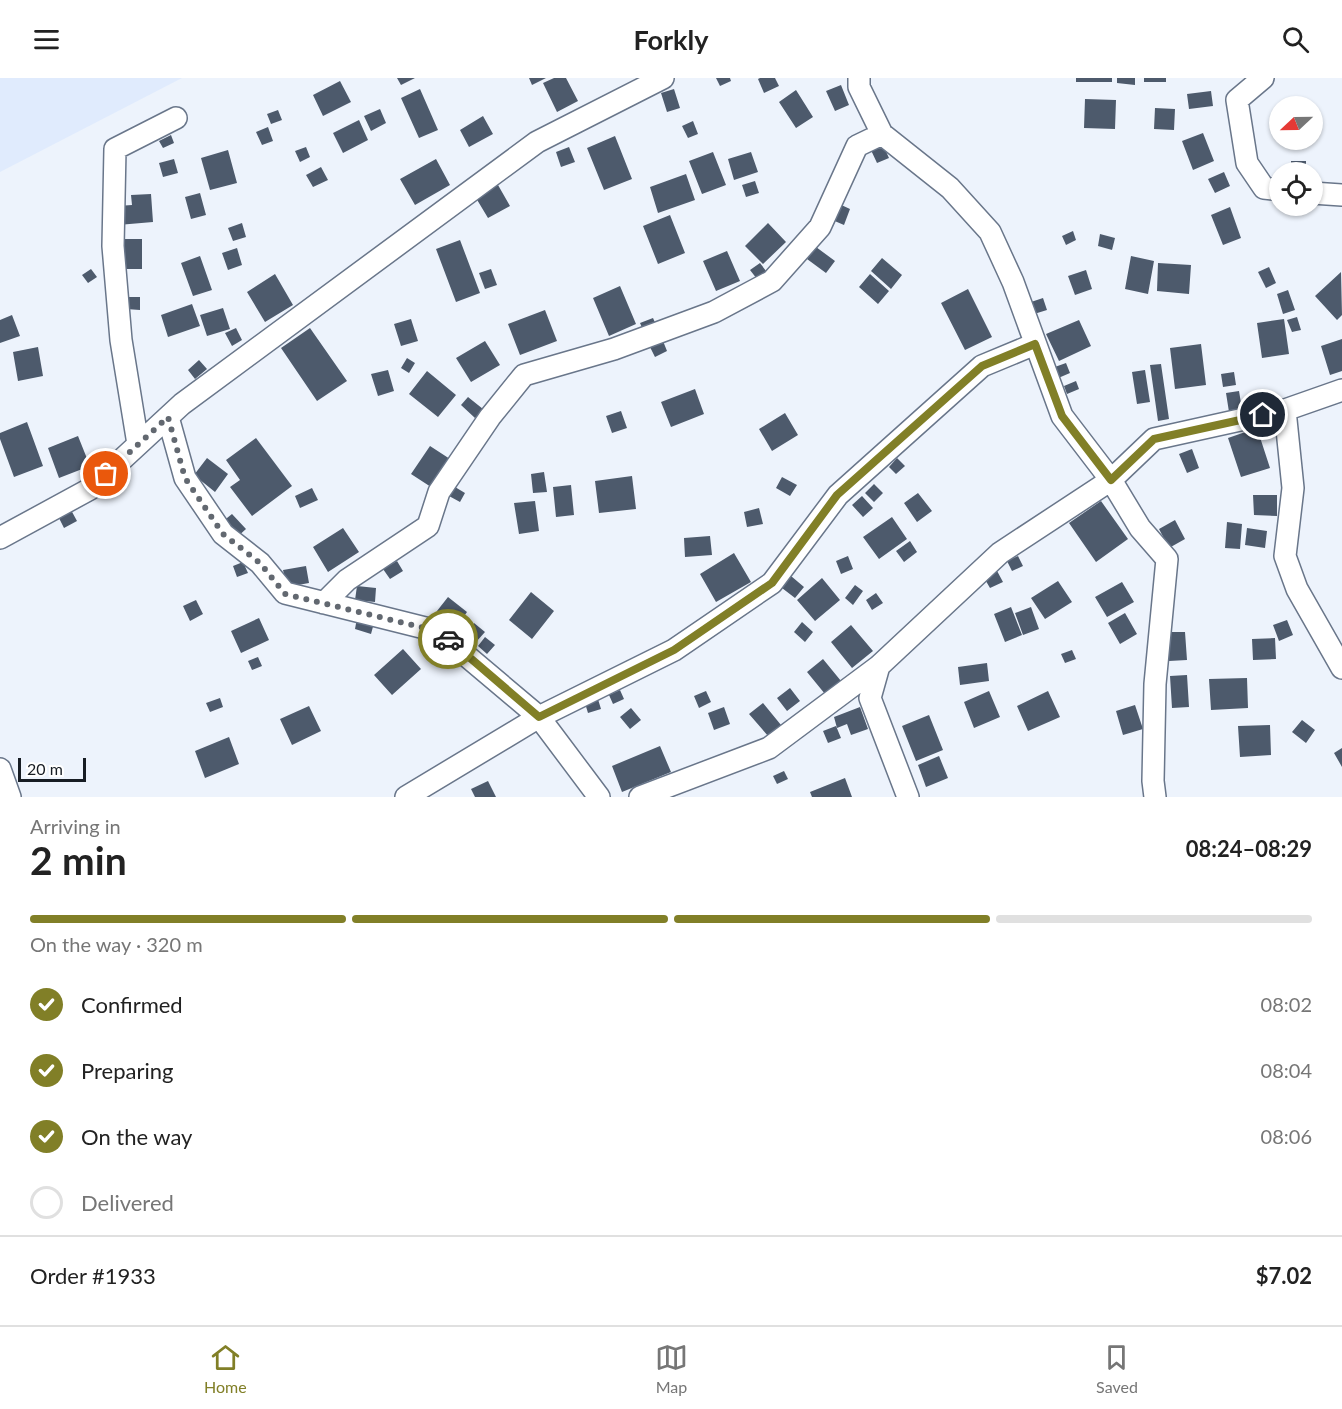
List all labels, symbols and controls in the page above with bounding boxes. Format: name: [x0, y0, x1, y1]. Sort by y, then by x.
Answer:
icon: menu: [30, 23, 63, 56]
text: Forkly: [633, 23, 709, 56]
icon: search: [1279, 23, 1312, 56]
north arrow: [1269, 96, 1323, 150]
map controls: [1269, 96, 1323, 216]
button: locate: [1269, 162, 1323, 216]
pin: [1237, 389, 1288, 440]
icon: home: [1246, 398, 1279, 431]
pin: [80, 448, 131, 499]
icon: bag: [89, 457, 122, 490]
courier: [418, 609, 478, 669]
icon: car: [432, 623, 465, 656]
scale bar: [18, 755, 86, 782]
text: 20 m: [27, 759, 63, 778]
text: Arriving in: [30, 814, 121, 838]
text: 08:24–08:29: [1186, 835, 1312, 862]
text: 2 min: [30, 837, 127, 883]
text: On the way · 320 m: [30, 932, 203, 956]
icon: check: [30, 988, 63, 1021]
text: Confirmed: [81, 991, 183, 1018]
text: 08:02: [1261, 992, 1312, 1016]
icon: check: [30, 1054, 63, 1087]
text: Preparing: [81, 1057, 173, 1084]
text: 08:04: [1261, 1058, 1312, 1082]
icon: check: [30, 1120, 63, 1153]
text: On the way: [81, 1123, 192, 1150]
text: 08:06: [1261, 1124, 1312, 1148]
text: Delivered: [81, 1189, 174, 1216]
text: Order #1933: [30, 1262, 156, 1289]
text: $7.02: [1256, 1262, 1312, 1289]
tab: Home: [204, 1341, 247, 1396]
tab: Map: [655, 1341, 688, 1396]
tab: Saved: [1096, 1341, 1138, 1396]

